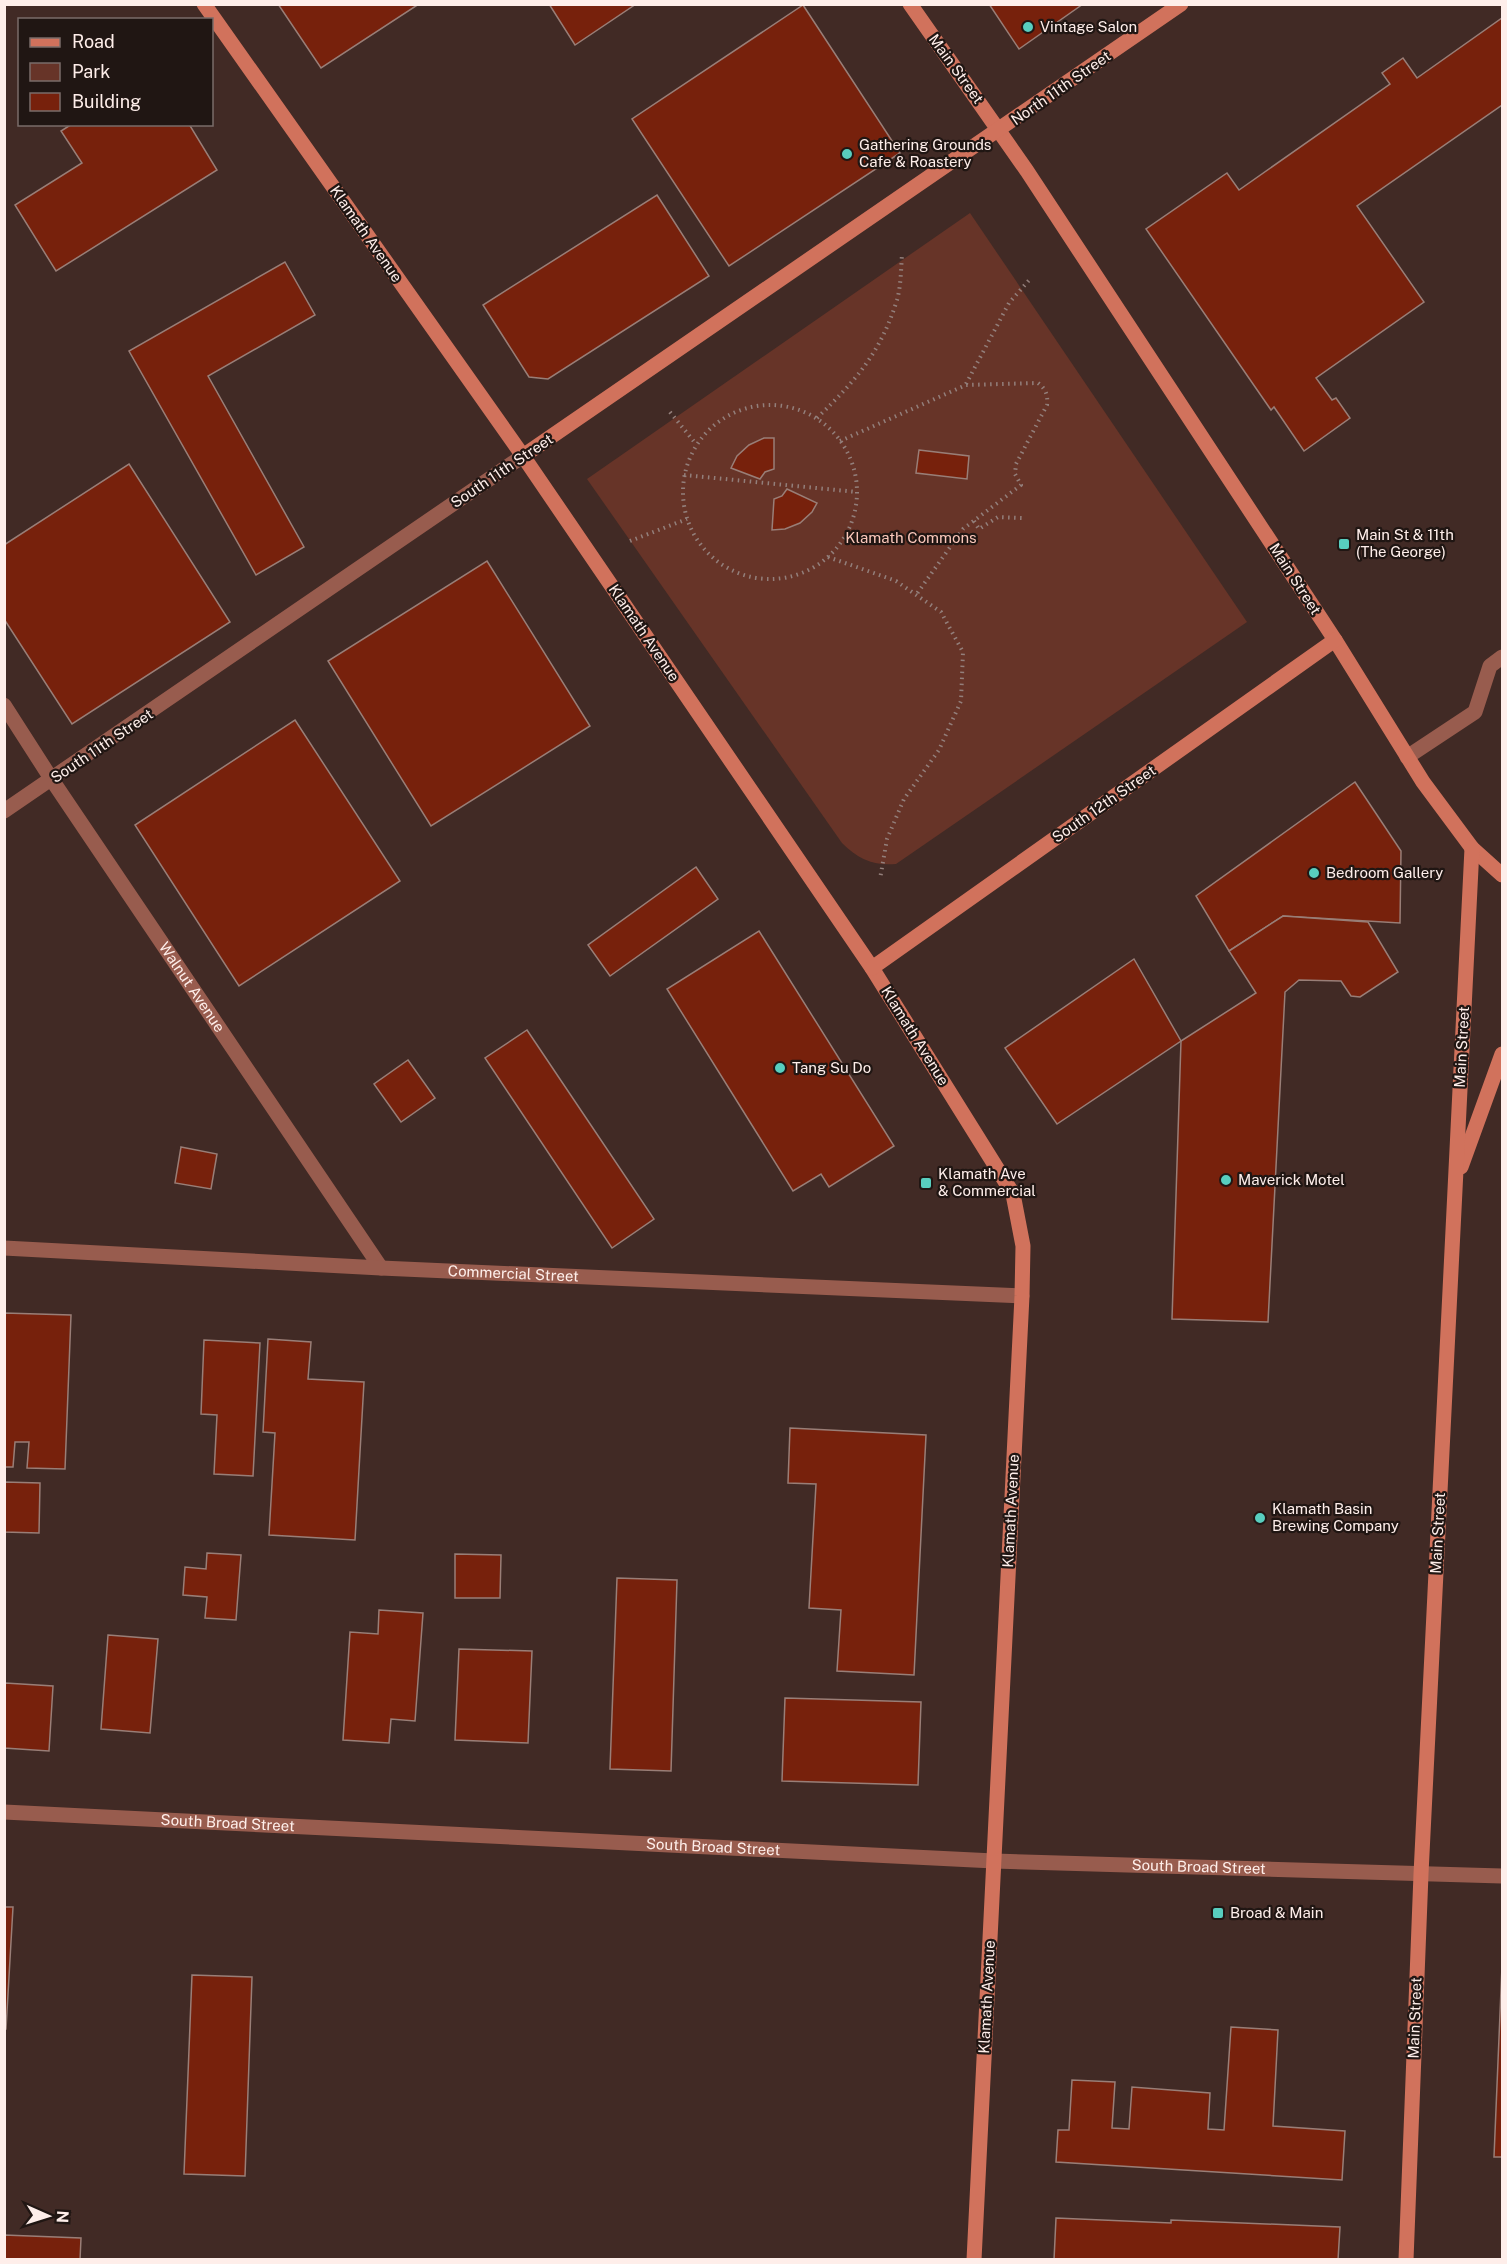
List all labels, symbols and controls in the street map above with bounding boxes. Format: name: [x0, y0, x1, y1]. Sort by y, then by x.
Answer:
legend: [18, 18, 213, 126]
place label: Vintage Salon: [1040, 18, 1137, 35]
marker: Vintage Salon: [1021, 20, 1035, 34]
text: Road: [72, 31, 115, 52]
street label: Main Street: [926, 31, 987, 107]
street label: North 11th Street: [1008, 47, 1114, 128]
text: Park: [72, 61, 110, 82]
text: Building: [72, 91, 141, 112]
place label: Gathering Grounds Cafe & Roastery: [859, 136, 991, 170]
marker: Gathering Grounds Cafe & Roastery: [840, 147, 854, 161]
street label: Klamath Avenue: [327, 182, 406, 285]
street label: South 11th Street: [447, 430, 556, 511]
place label: Main St & 11th (The George): [1356, 526, 1454, 560]
park label: Klamath Commons: [845, 529, 977, 546]
marker: Main St & 11th (The George): [1337, 537, 1351, 551]
street label: Main Street: [1266, 540, 1325, 618]
street label: Klamath Avenue: [606, 581, 683, 685]
street label: South 11th Street: [47, 705, 156, 786]
street label: South 12th Street: [1049, 761, 1159, 846]
place label: Bedroom Gallery: [1326, 864, 1443, 881]
marker: Bedroom Gallery: [1307, 866, 1321, 880]
street label: Walnut Avenue: [156, 939, 228, 1035]
street label: Klamath Avenue: [878, 983, 953, 1088]
street label: Main Street: [1451, 1006, 1472, 1088]
place label: Tang Su Do: [792, 1059, 871, 1076]
marker: Tang Su Do: [773, 1061, 787, 1075]
place label: Klamath Ave & Commercial: [938, 1165, 1036, 1199]
place label: Maverick Motel: [1238, 1171, 1345, 1188]
marker: Maverick Motel: [1219, 1173, 1233, 1187]
marker: Klamath Ave & Commercial: [919, 1176, 933, 1190]
street label: Commercial Street: [447, 1262, 579, 1285]
street label: Klamath Avenue: [999, 1454, 1022, 1568]
street label: Main Street: [1427, 1492, 1448, 1574]
place label: Klamath Basin Brewing Company: [1272, 1500, 1399, 1534]
marker: Klamath Basin Brewing Company: [1253, 1511, 1267, 1525]
street label: South Broad Street: [160, 1811, 295, 1834]
street label: South Broad Street: [646, 1835, 781, 1858]
street label: South Broad Street: [1131, 1856, 1266, 1877]
place label: Broad & Main: [1230, 1904, 1323, 1921]
marker: Broad & Main: [1211, 1906, 1225, 1920]
street label: Klamath Avenue: [975, 1940, 998, 2054]
street label: Main Street: [1405, 1977, 1424, 2059]
north arrow: [18, 2186, 78, 2246]
text: N: [53, 2210, 72, 2224]

